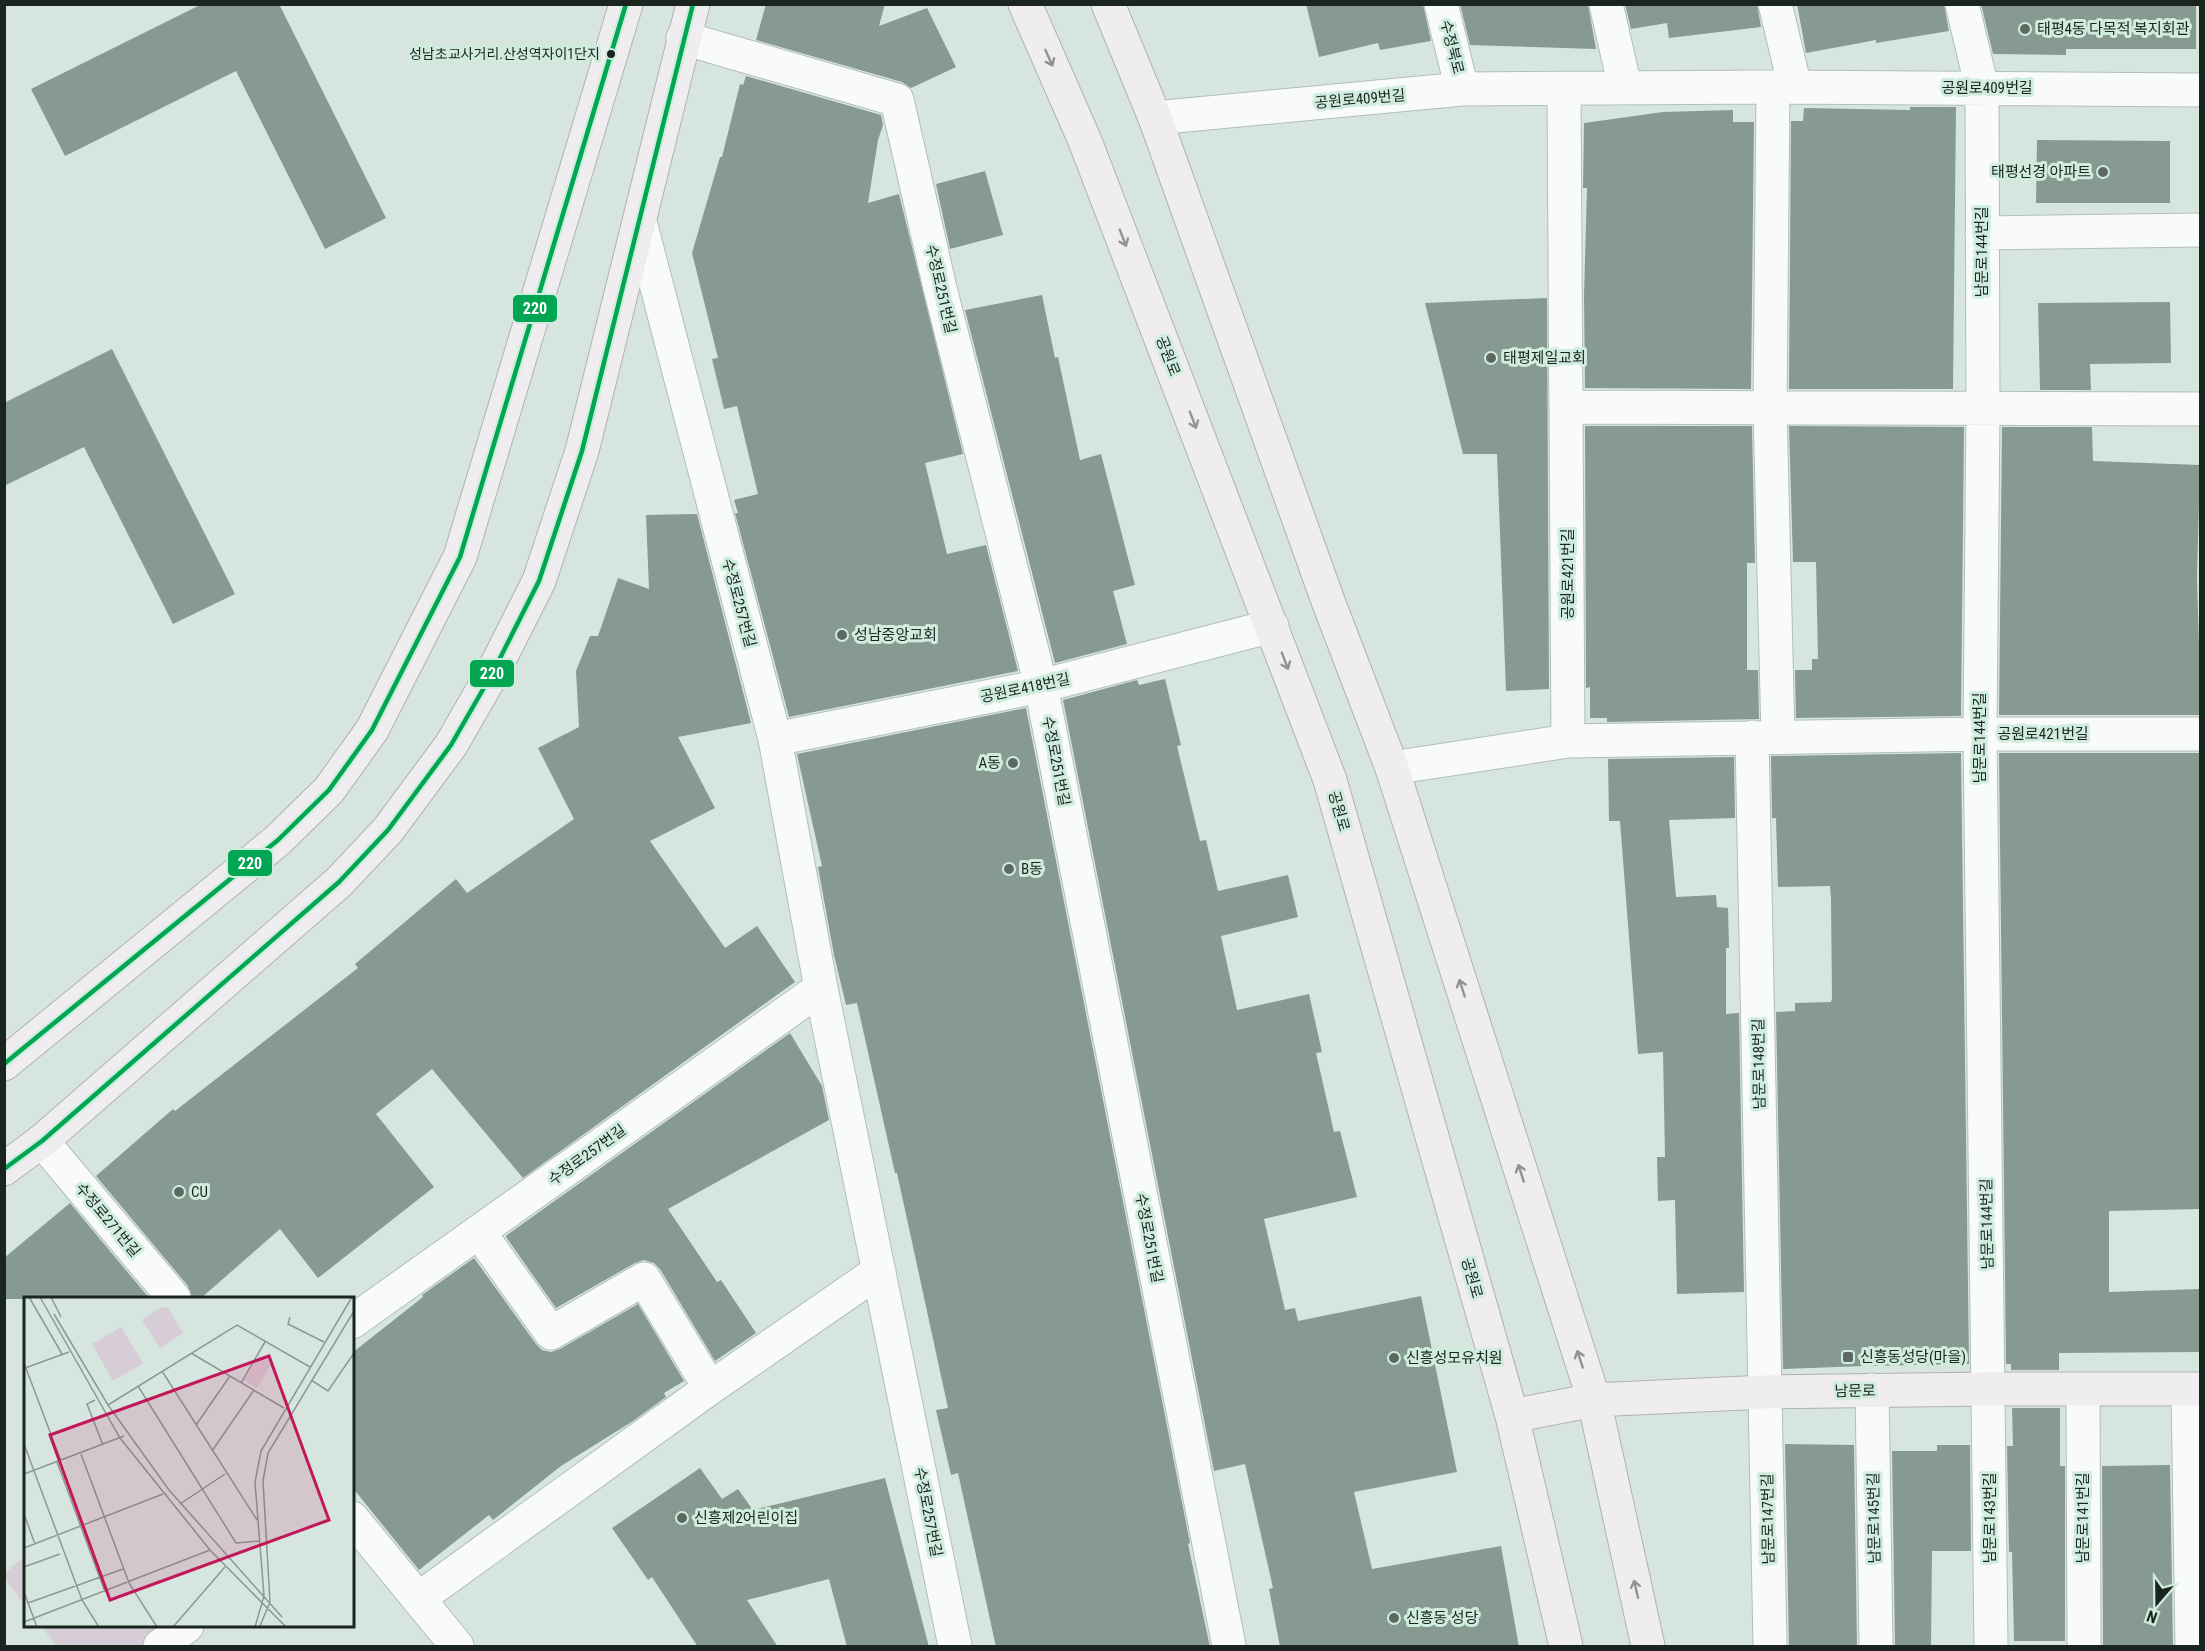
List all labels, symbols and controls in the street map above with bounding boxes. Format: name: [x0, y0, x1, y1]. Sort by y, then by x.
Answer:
street label: 수정북로: [1437, 18, 1467, 76]
place label: 태평4동 다목적 복지회관: [2037, 20, 2189, 38]
marker: 태평4동 다목적 복지회관: [2018, 22, 2032, 36]
place label: 성남초교사거리.산성역자이1단지: [409, 46, 600, 62]
marker: 성남초교사거리.산성역자이1단지: [605, 48, 617, 60]
one-way arrow: [1044, 49, 1055, 67]
street label: 공원로409번길: [1941, 79, 2033, 97]
street label: 공원로409번길: [1314, 86, 1406, 112]
place label: 태평선경 아파트: [1991, 163, 2091, 181]
marker: 태평선경 아파트: [2096, 165, 2110, 179]
street label: 남문로144번길: [1973, 206, 1991, 298]
one-way arrow: [1118, 229, 1129, 247]
street label: 수정로251번길: [922, 243, 960, 335]
line badge: 220: [512, 294, 558, 323]
text: 220: [523, 299, 547, 318]
street label: 공원로: [1152, 333, 1184, 379]
place label: 태평제일교회: [1503, 349, 1586, 367]
marker: 태평제일교회: [1484, 351, 1498, 365]
one-way arrow: [1188, 410, 1199, 429]
street label: 공원로421번길: [1559, 528, 1577, 620]
street label: 수정로257번길: [719, 557, 759, 649]
place label: 성남중앙교회: [854, 626, 937, 644]
marker: 성남중앙교회: [835, 628, 849, 642]
one-way arrow: [1281, 651, 1292, 670]
line badge: 220: [469, 659, 515, 688]
text: 220: [480, 664, 504, 683]
street label: 공원로418번길: [979, 670, 1071, 706]
street label: 남문로144번길: [1971, 692, 1989, 784]
street label: 수정로251번길: [1038, 715, 1074, 807]
street label: 공원로421번길: [1997, 725, 2089, 743]
place label: A동: [979, 754, 1001, 772]
marker: A동: [1006, 756, 1020, 770]
street label: 공원로: [1325, 789, 1353, 833]
line badge: 220: [227, 849, 273, 877]
text: 220: [238, 854, 262, 873]
place label: B동: [1021, 860, 1043, 878]
marker: B동: [1002, 862, 1016, 876]
one-way arrow: [1456, 979, 1467, 998]
street label: 남문로148번길: [1749, 1018, 1769, 1110]
street label: 수정로257번길: [545, 1121, 629, 1189]
one-way arrow: [1515, 1164, 1526, 1183]
street label: 남문로144번길: [1977, 1178, 1997, 1270]
street label: 수정로271번길: [72, 1179, 144, 1261]
place label: CU: [191, 1183, 208, 1201]
marker: CU: [172, 1185, 186, 1199]
street label: 수정로251번길: [1131, 1192, 1167, 1284]
street label: 공원로: [1458, 1256, 1486, 1300]
inset map: [24, 1297, 354, 1627]
place label: 신흥동성당(마을): [1860, 1348, 1966, 1366]
place label: 신흥성모유치원: [1406, 1349, 1503, 1367]
one-way arrow: [1574, 1350, 1585, 1369]
marker: 신흥동성당(마을): [1841, 1350, 1855, 1364]
marker: 신흥성모유치원: [1387, 1351, 1401, 1365]
street label: 남문로: [1834, 1382, 1876, 1400]
street label: 수정로257번길: [910, 1466, 946, 1558]
street label: 남문로145번길: [1864, 1472, 1884, 1564]
street label: 남문로143번길: [1981, 1472, 1999, 1564]
street label: 남문로141번길: [2074, 1472, 2092, 1564]
street label: 남문로147번길: [1758, 1473, 1778, 1565]
place label: 신흥제2어린이집: [694, 1509, 798, 1527]
marker: 신흥제2어린이집: [675, 1511, 689, 1525]
north arrow: [2127, 1573, 2187, 1633]
one-way arrow: [1629, 1580, 1641, 1599]
text: N: [2144, 1606, 2160, 1627]
place label: 신흥동 성당: [1406, 1609, 1479, 1627]
marker: 신흥동 성당: [1387, 1611, 1401, 1625]

